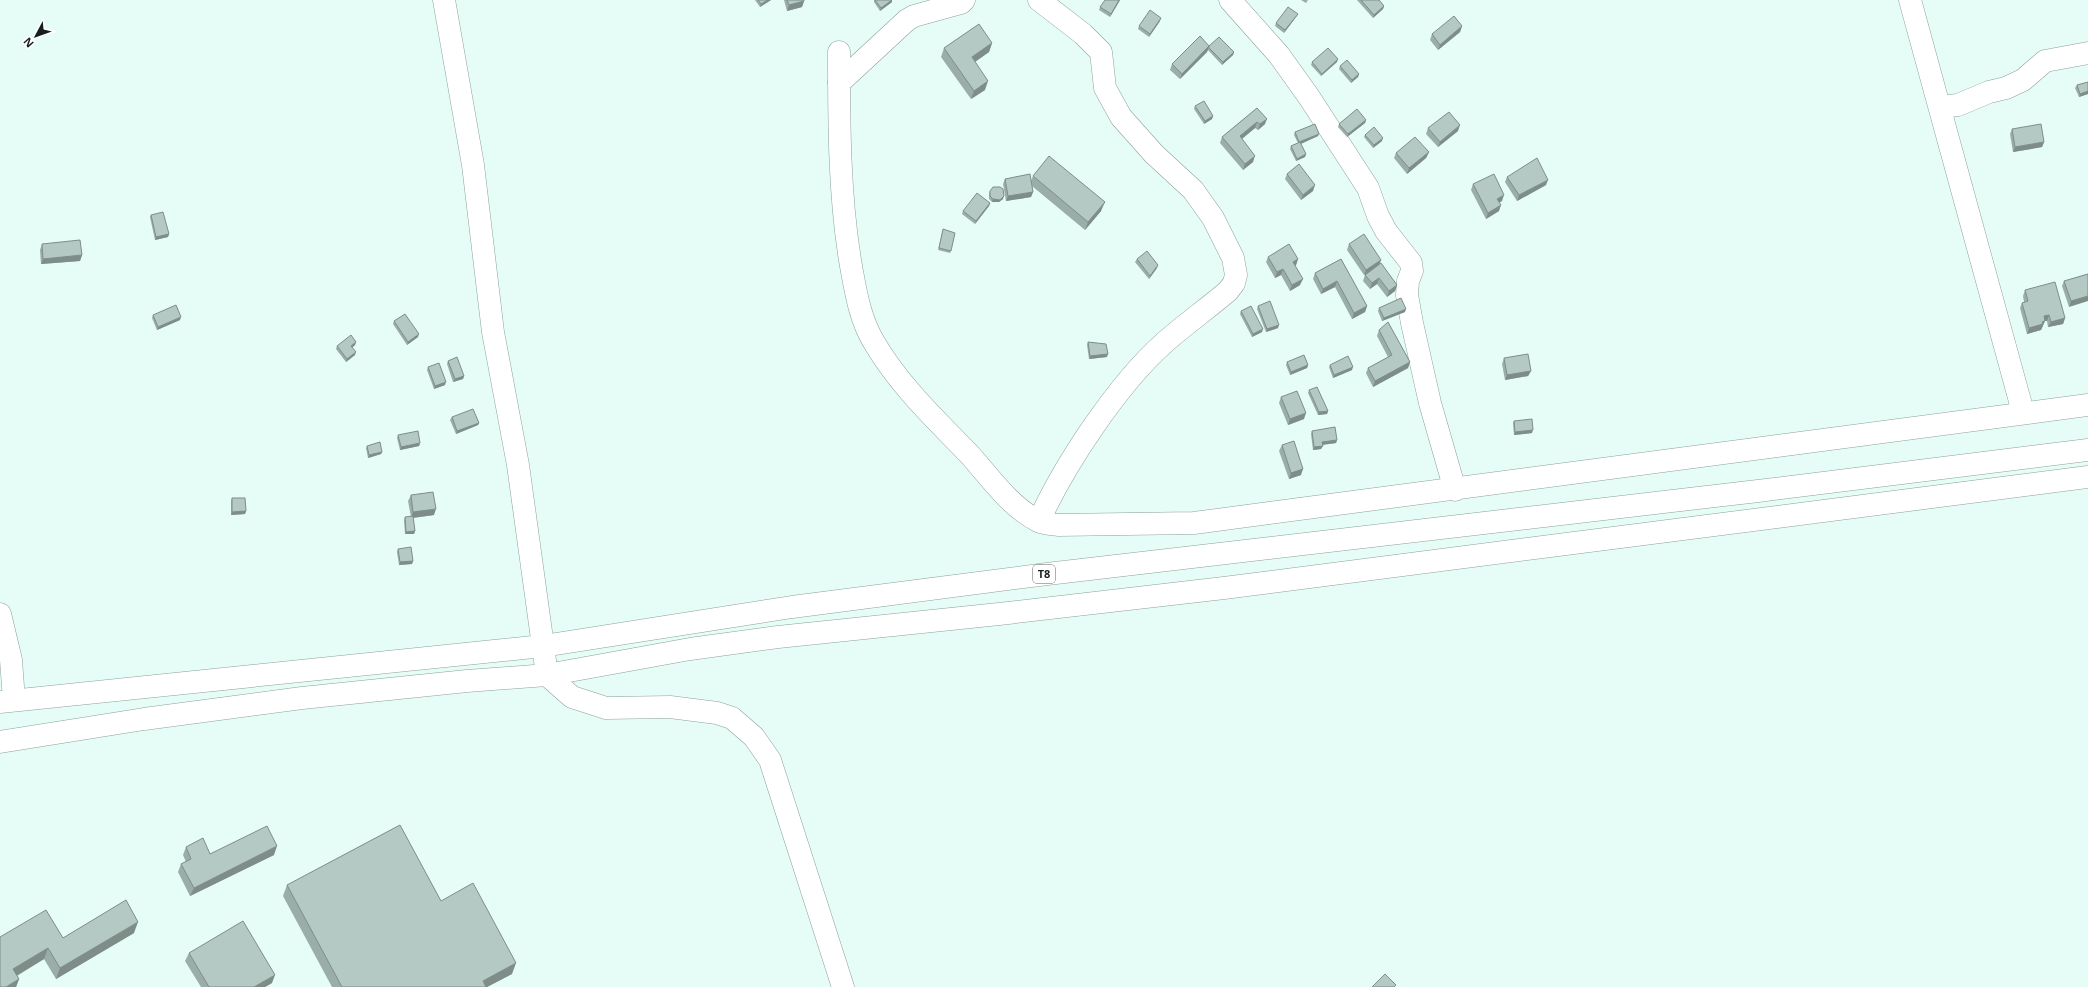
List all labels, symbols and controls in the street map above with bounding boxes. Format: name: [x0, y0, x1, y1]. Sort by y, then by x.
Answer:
north arrow: [16, 16, 56, 56]
text: N: [19, 35, 37, 51]
road number: T8: [1033, 565, 1055, 583]

